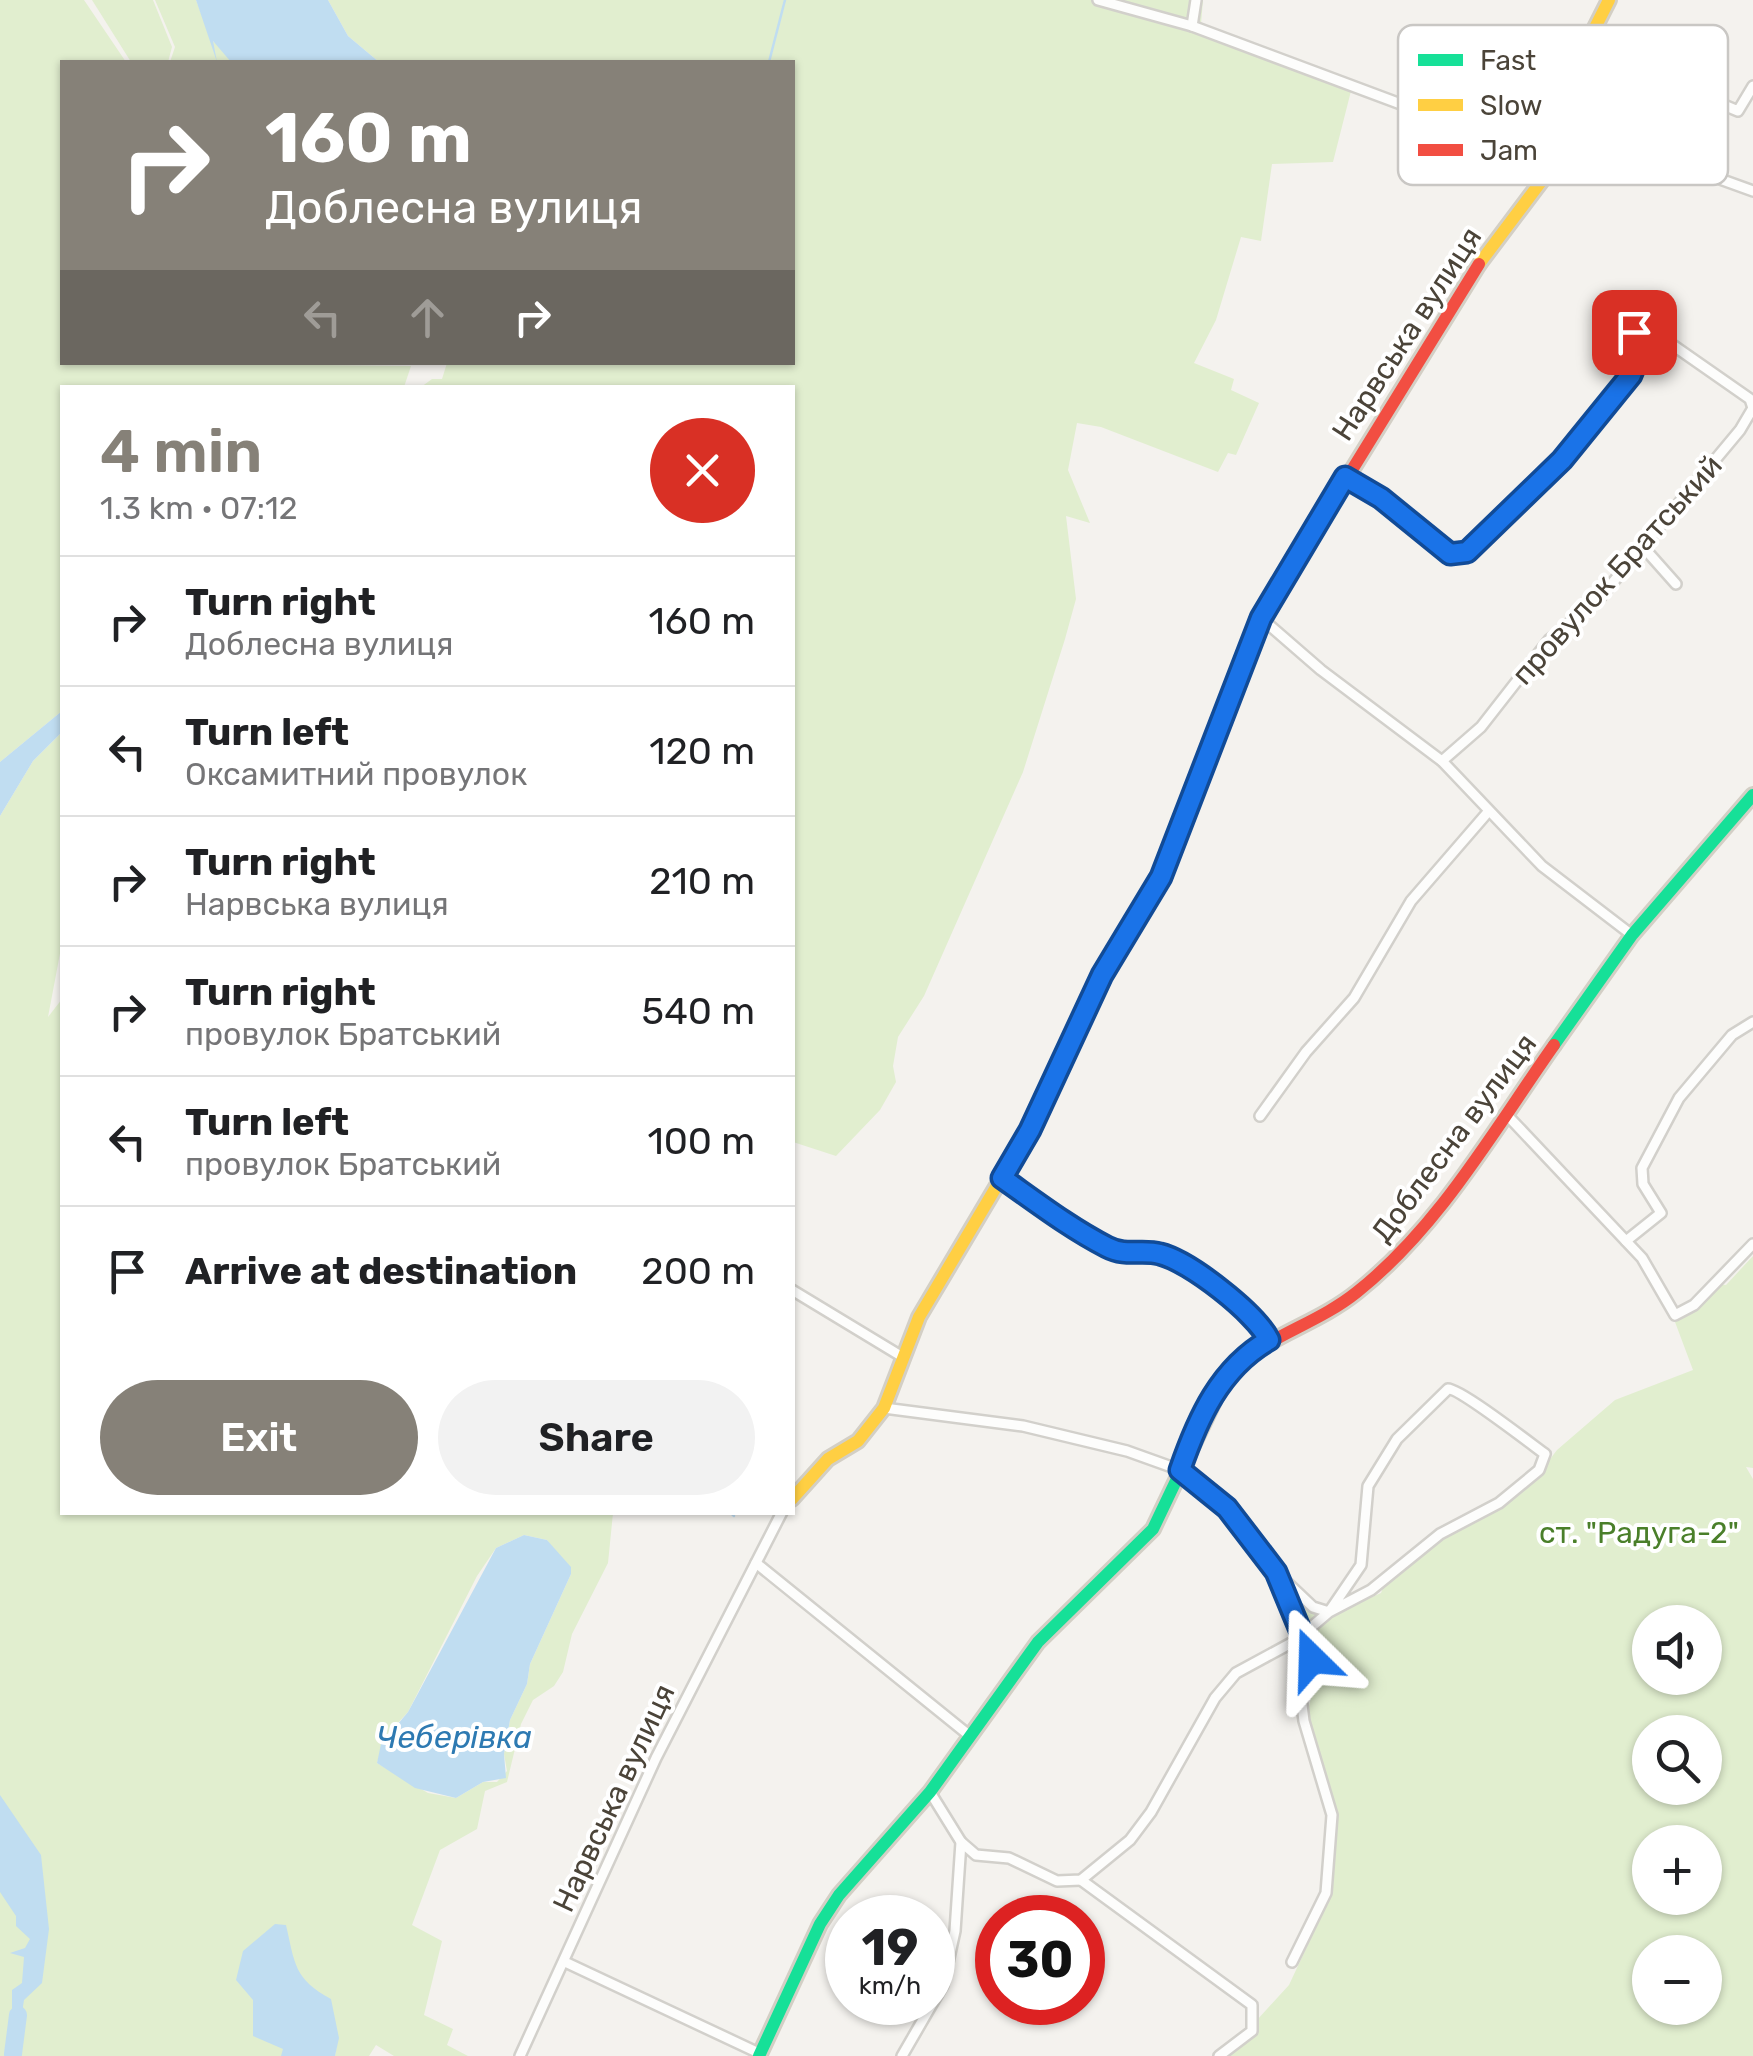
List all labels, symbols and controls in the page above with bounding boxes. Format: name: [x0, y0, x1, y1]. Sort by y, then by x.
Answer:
legend: [1398, 25, 1728, 185]
text: Fast: [1480, 44, 1536, 77]
text: Slow: [1480, 89, 1542, 122]
text: 160 m: [265, 97, 472, 180]
icon: right: [100, 100, 230, 230]
text: Jam: [1480, 134, 1538, 167]
text: Доблесна вулиця: [265, 181, 643, 234]
street label: Нарвська вулиця: [1325, 221, 1489, 447]
icon: left: [295, 290, 350, 345]
icon: ahead: [400, 290, 455, 345]
icon: right: [505, 290, 560, 345]
pin: [1592, 290, 1677, 375]
icon: arrive: [1607, 305, 1662, 360]
text: 4 min: [100, 416, 262, 487]
button: close: [650, 418, 755, 523]
street label: провулок Братський: [1504, 448, 1730, 692]
text: 1.3 km · 07:12: [100, 489, 297, 527]
text: Turn right: [185, 579, 376, 625]
icon: right: [100, 594, 155, 649]
text: 160 m: [649, 598, 755, 644]
text: Доблесна вулиця: [185, 625, 454, 663]
text: Turn left: [185, 709, 349, 755]
icon: left: [100, 724, 155, 779]
text: 120 m: [649, 728, 755, 774]
text: Оксамитний провулок: [185, 755, 527, 793]
text: Turn right: [185, 839, 376, 885]
icon: right: [100, 854, 155, 909]
text: 210 m: [649, 858, 755, 904]
text: Нарвська вулиця: [185, 885, 449, 923]
text: Turn right: [185, 969, 376, 1015]
icon: right: [100, 984, 155, 1039]
text: 540 m: [642, 988, 755, 1034]
text: провулок Братський: [185, 1015, 501, 1053]
street label: Доблесна вулиця: [1364, 1027, 1544, 1249]
text: Turn left: [185, 1099, 349, 1145]
icon: left: [100, 1114, 155, 1169]
text: 100 m: [647, 1118, 755, 1164]
text: провулок Братський: [185, 1145, 501, 1183]
icon: arrive: [100, 1244, 155, 1299]
text: Arrive at destination: [185, 1248, 577, 1294]
text: 200 m: [641, 1248, 755, 1294]
button: Exit: [100, 1380, 418, 1495]
button: Share: [438, 1380, 755, 1495]
park label: ст. "Радуга-2": [1539, 1515, 1739, 1551]
map controls: [1632, 1605, 1722, 2025]
button: sound: [1632, 1605, 1722, 1695]
position arrow: [1260, 1607, 1364, 1711]
street label: Нарвська вулиця: [545, 1678, 683, 1918]
button: search: [1632, 1715, 1722, 1805]
water label: Чеберівка: [376, 1718, 532, 1756]
button: +: [1632, 1825, 1722, 1915]
speed limit sign: 30: [975, 1895, 1105, 2025]
text: 19: [862, 1918, 918, 1978]
button: −: [1632, 1935, 1722, 2025]
text: km/h: [859, 1971, 921, 2000]

